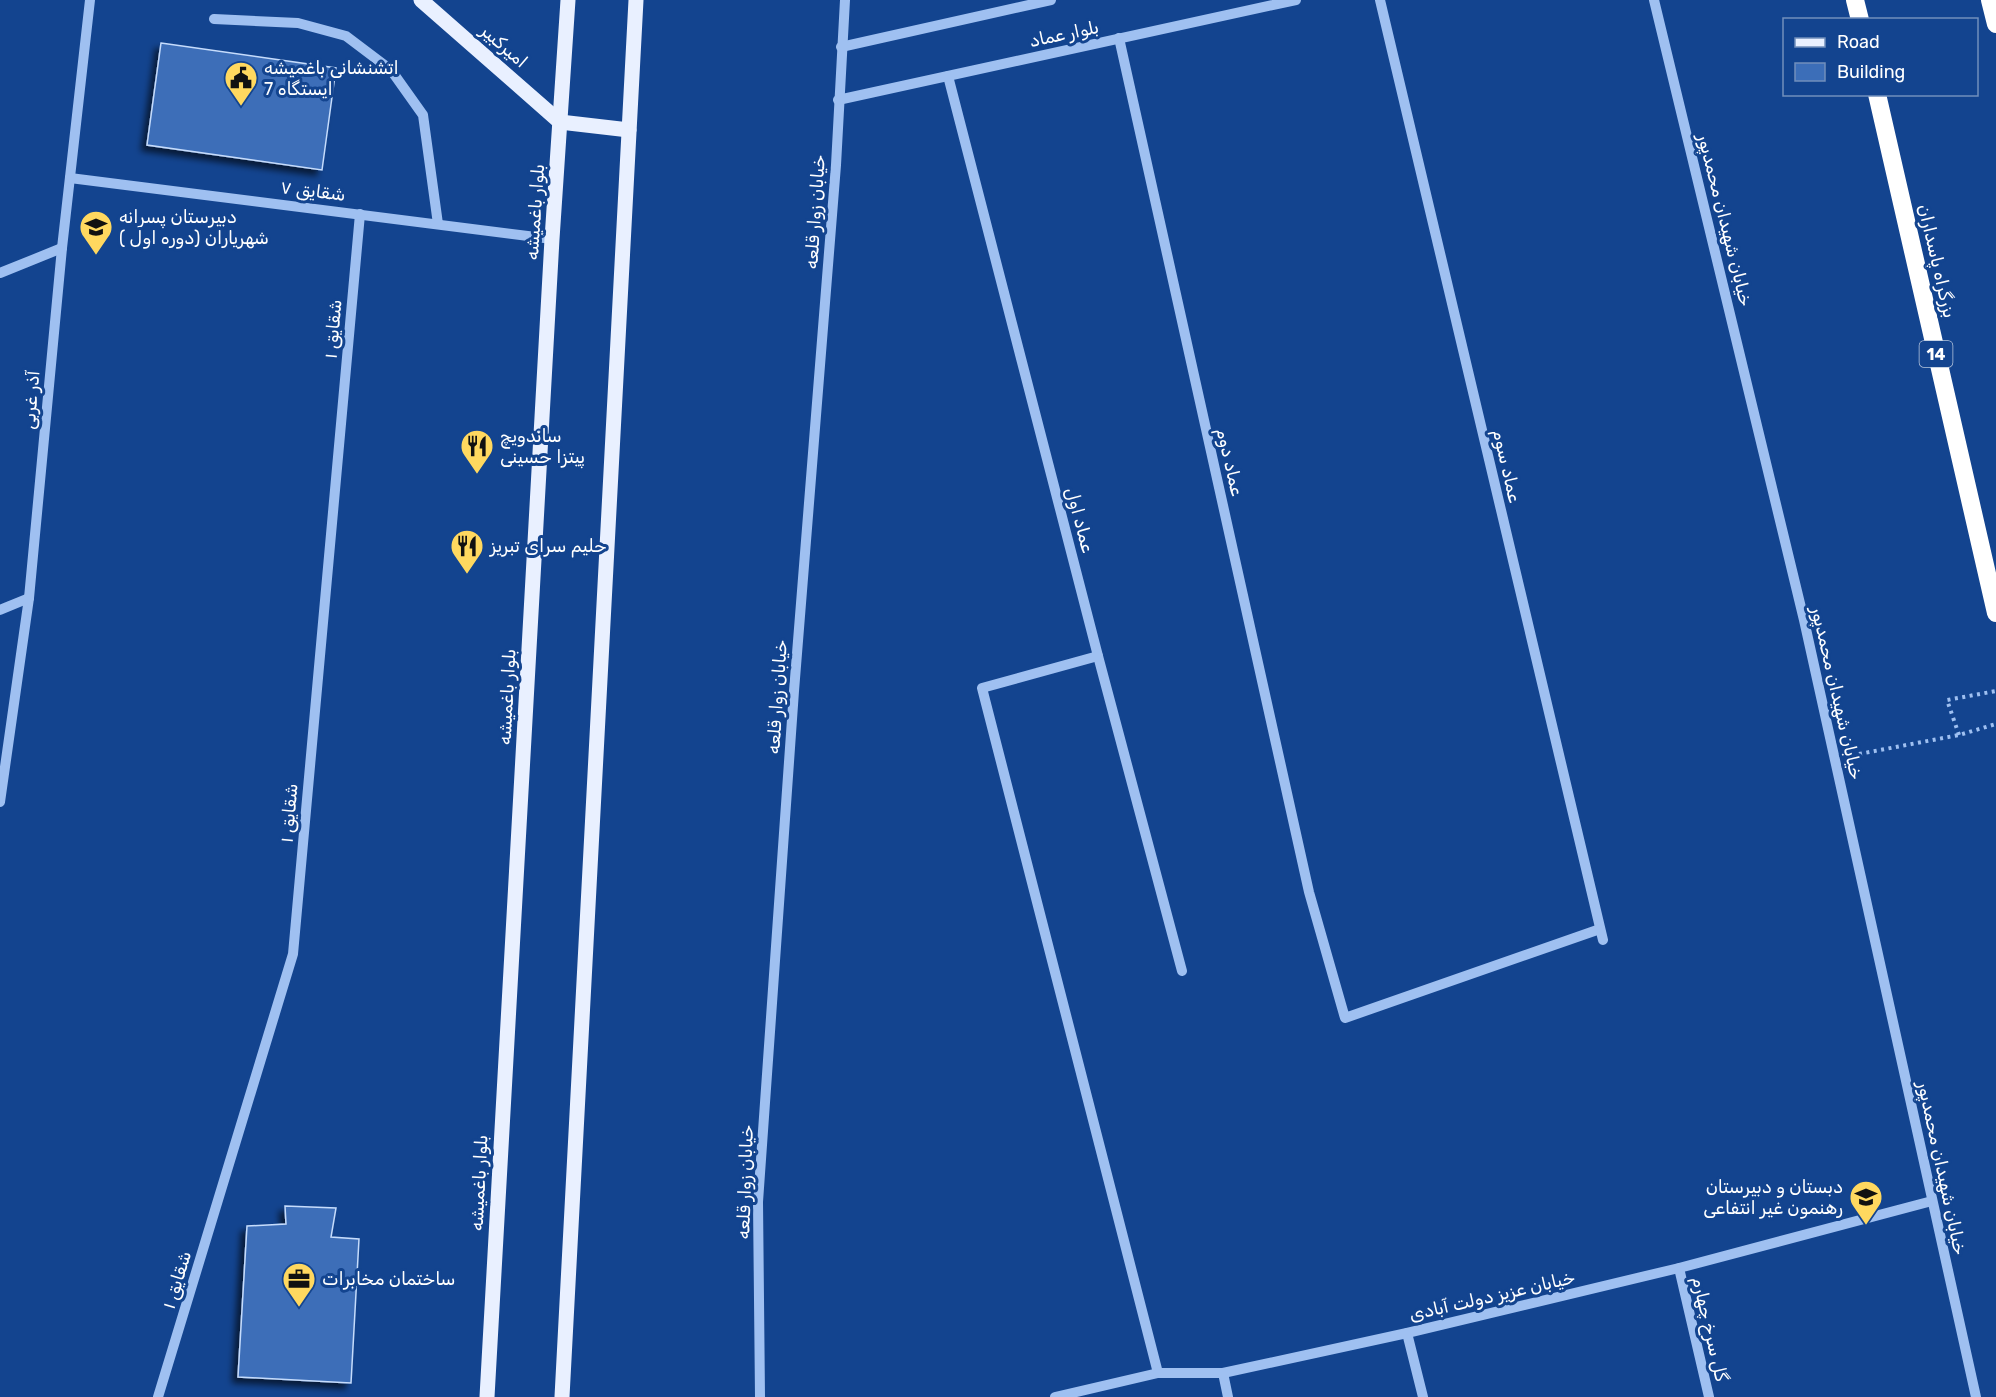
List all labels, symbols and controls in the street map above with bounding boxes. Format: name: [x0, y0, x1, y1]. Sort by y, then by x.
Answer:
street label: بلوار عماد: [1027, 16, 1101, 52]
legend: [1783, 18, 1978, 96]
street label: امیرکبیر: [475, 19, 532, 72]
text: Road: [1837, 31, 1880, 53]
place label: اتشنشانی باغمیشه ایستگاه 7: [264, 57, 399, 100]
public building icon: اتشنشانی باغمیشه ایستگاه 7: [223, 60, 259, 107]
text: Building: [1837, 61, 1905, 83]
street label: خیابان شهیدان محمدپور: [1692, 130, 1757, 309]
street label: خیابان زوار قلعه: [800, 154, 830, 270]
street label: بلوار باغمیشه: [521, 163, 549, 261]
street label: شقایق ۷: [279, 176, 347, 206]
street label: بزرگراه پاسداران: [1912, 202, 1961, 320]
place label: دبیرستان پسرانه شهریاران (دوره اول ): [119, 206, 269, 249]
school or university icon: دبیرستان پسرانه شهریاران (دوره اول ): [78, 209, 114, 256]
street label: شقایق ۱: [319, 298, 347, 360]
road number: 14: [1920, 341, 1952, 367]
street label: آذر غربی: [17, 369, 45, 431]
place label: ساندویچ پیتزا حسینی: [500, 425, 585, 469]
street label: عماد دوم: [1212, 426, 1249, 498]
street label: عماد سوم: [1488, 427, 1526, 505]
restaurant icon: ساندویچ پیتزا حسینی: [459, 428, 495, 475]
street label: عماد اول: [1061, 485, 1099, 555]
restaurant icon: حلیم سرای تبریز: [449, 528, 485, 575]
place label: حلیم سرای تبریز: [489, 535, 607, 558]
street label: خیابان شهیدان محمدپور: [1805, 603, 1868, 782]
street label: خیابان زوار قلعه: [762, 639, 792, 755]
street label: بلوار باغمیشه: [493, 648, 521, 746]
street label: شقایق ۱: [275, 782, 303, 844]
street label: خیابان شهیدان محمدپور: [1912, 1078, 1971, 1257]
street label: خیابان زوار قلعه: [732, 1124, 758, 1240]
street label: بلوار باغمیشه: [465, 1134, 493, 1232]
place label: دبستان و دبیرستان رهنمون غیر انتفاعی: [1703, 1176, 1843, 1219]
school or university icon: دبستان و دبیرستان رهنمون غیر انتفاعی: [1848, 1179, 1884, 1226]
street label: شقایق ۱: [158, 1248, 196, 1312]
office icon: ساختمان مخابرات: [281, 1261, 317, 1308]
street label: خیابان عزیز دولت آبادی: [1407, 1266, 1577, 1326]
place label: ساختمان مخابرات: [322, 1268, 455, 1290]
street label: گل سرخ چهارم: [1686, 1274, 1733, 1384]

